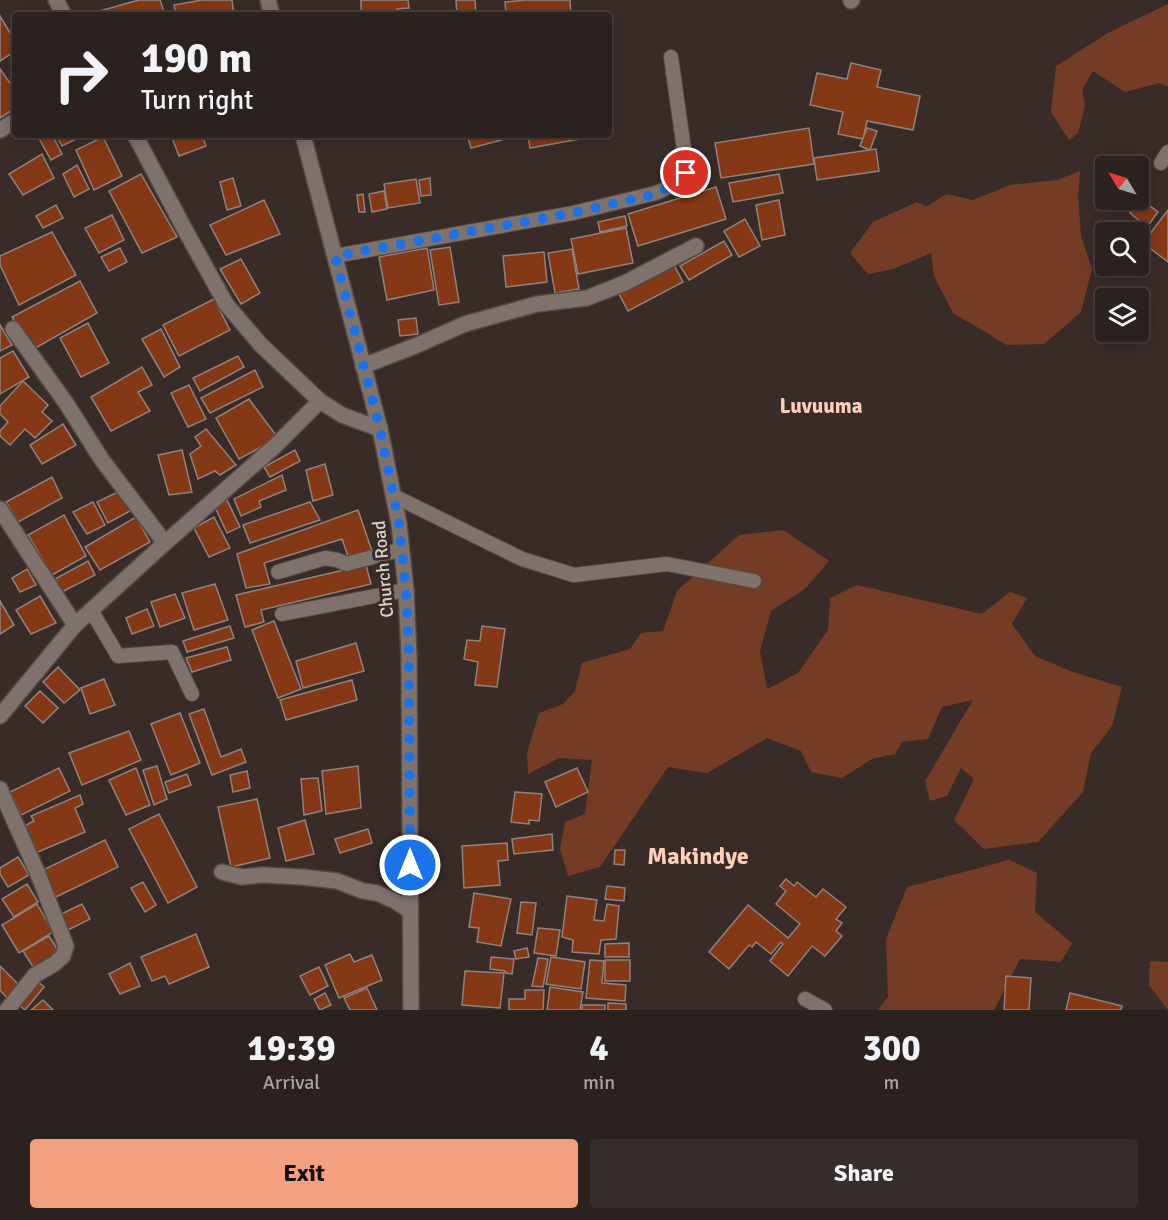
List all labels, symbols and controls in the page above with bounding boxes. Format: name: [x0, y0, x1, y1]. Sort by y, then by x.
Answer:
text: 190 m: [141, 33, 252, 84]
icon: right: [42, 36, 120, 114]
text: Turn right: [141, 84, 254, 117]
pin: [660, 147, 711, 198]
icon: arrive: [669, 156, 702, 189]
north arrow: [1095, 156, 1149, 210]
map controls: [1095, 156, 1149, 342]
button: search: [1095, 222, 1149, 276]
button: layers: [1095, 288, 1149, 342]
district label: Luvuuma: [779, 393, 863, 419]
street label: Church Road: [368, 519, 398, 619]
position arrow: [378, 833, 442, 897]
district label: Makindye: [647, 841, 749, 871]
text: 19:39: [247, 1026, 336, 1071]
text: 4: [589, 1026, 609, 1071]
text: 300: [862, 1026, 921, 1071]
text: Arrival: [263, 1070, 320, 1095]
text: min: [583, 1070, 615, 1095]
text: m: [884, 1070, 900, 1095]
button: Exit: [30, 1139, 578, 1208]
button: Share: [590, 1139, 1138, 1208]

